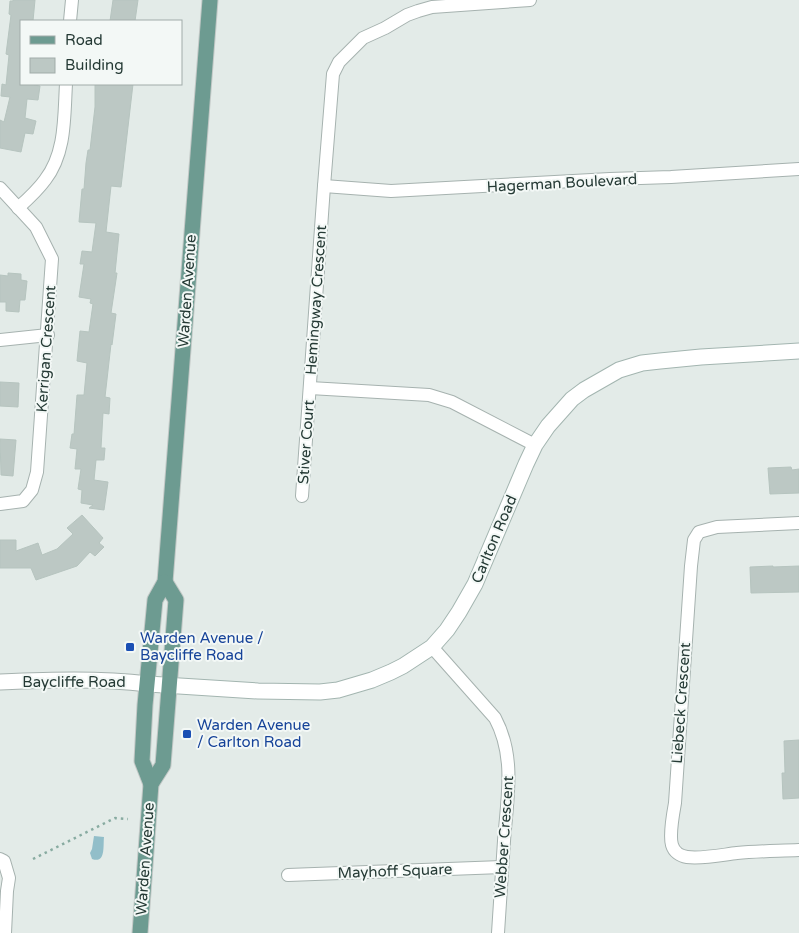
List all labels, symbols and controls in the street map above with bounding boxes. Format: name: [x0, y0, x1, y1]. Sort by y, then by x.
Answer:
legend: [20, 20, 182, 85]
text: Road: [65, 31, 103, 49]
text: Building: [65, 56, 124, 74]
street label: Hagerman Boulevard: [486, 170, 638, 196]
street label: Hemingway Crescent: [302, 224, 330, 376]
street label: Warden Avenue: [174, 234, 200, 348]
street label: Kerrigan Crescent: [33, 285, 59, 413]
street label: Stiver Court: [294, 399, 318, 485]
street label: Carlton Road: [467, 492, 521, 586]
place label: Warden Avenue / Baycliffe Road: [140, 629, 264, 664]
marker: Warden Avenue / Baycliffe Road: [124, 641, 136, 653]
street label: Liebeck Crescent: [668, 641, 694, 764]
street label: Baycliffe Road: [22, 673, 126, 691]
place label: Warden Avenue / Carlton Road: [197, 716, 310, 751]
marker: Warden Avenue / Carlton Road: [181, 728, 193, 740]
street label: Webber Crescent: [491, 775, 517, 899]
street label: Warden Avenue: [132, 802, 158, 916]
street label: Mayhoff Square: [337, 860, 453, 882]

